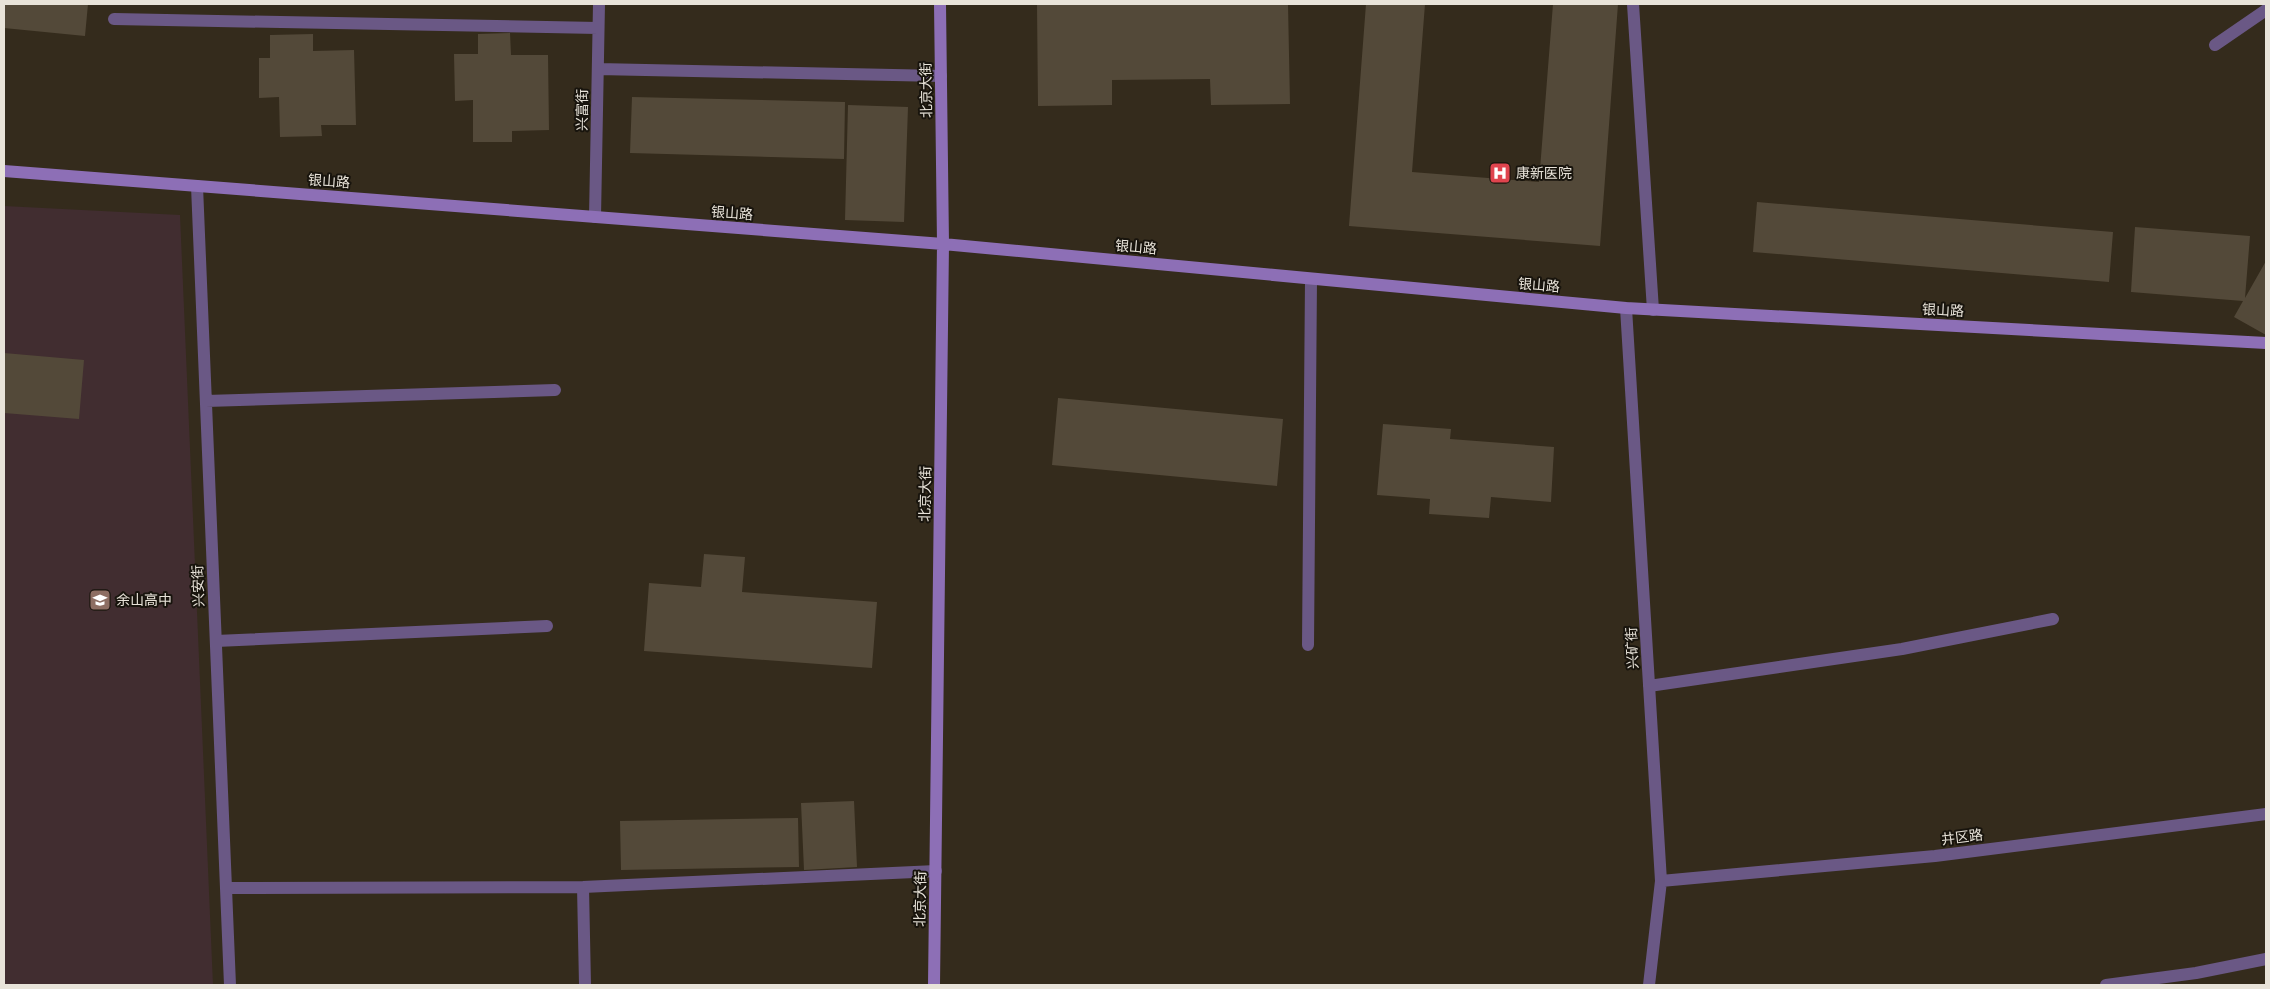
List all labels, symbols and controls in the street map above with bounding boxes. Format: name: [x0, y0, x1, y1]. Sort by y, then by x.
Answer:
street label: 北京大街: [918, 62, 934, 118]
street label: 兴富街: [574, 89, 590, 131]
hospital icon: 康新医院: [1488, 161, 1512, 185]
place label: 康新医院: [1516, 165, 1572, 181]
street label: 银山路: [307, 172, 351, 190]
street label: 银山路: [710, 204, 754, 222]
street label: 银山路: [1114, 237, 1158, 257]
street label: 银山路: [1517, 275, 1561, 295]
street label: 银山路: [1922, 301, 1964, 319]
street label: 北京大街: [917, 466, 933, 522]
street label: 兴安街: [189, 565, 207, 607]
school or university icon: 余山高中: [88, 588, 112, 612]
place label: 余山高中: [116, 592, 172, 608]
street label: 兴矿街: [1623, 627, 1641, 669]
street label: 井区路: [1940, 827, 1984, 847]
street label: 北京大街: [912, 871, 928, 927]

